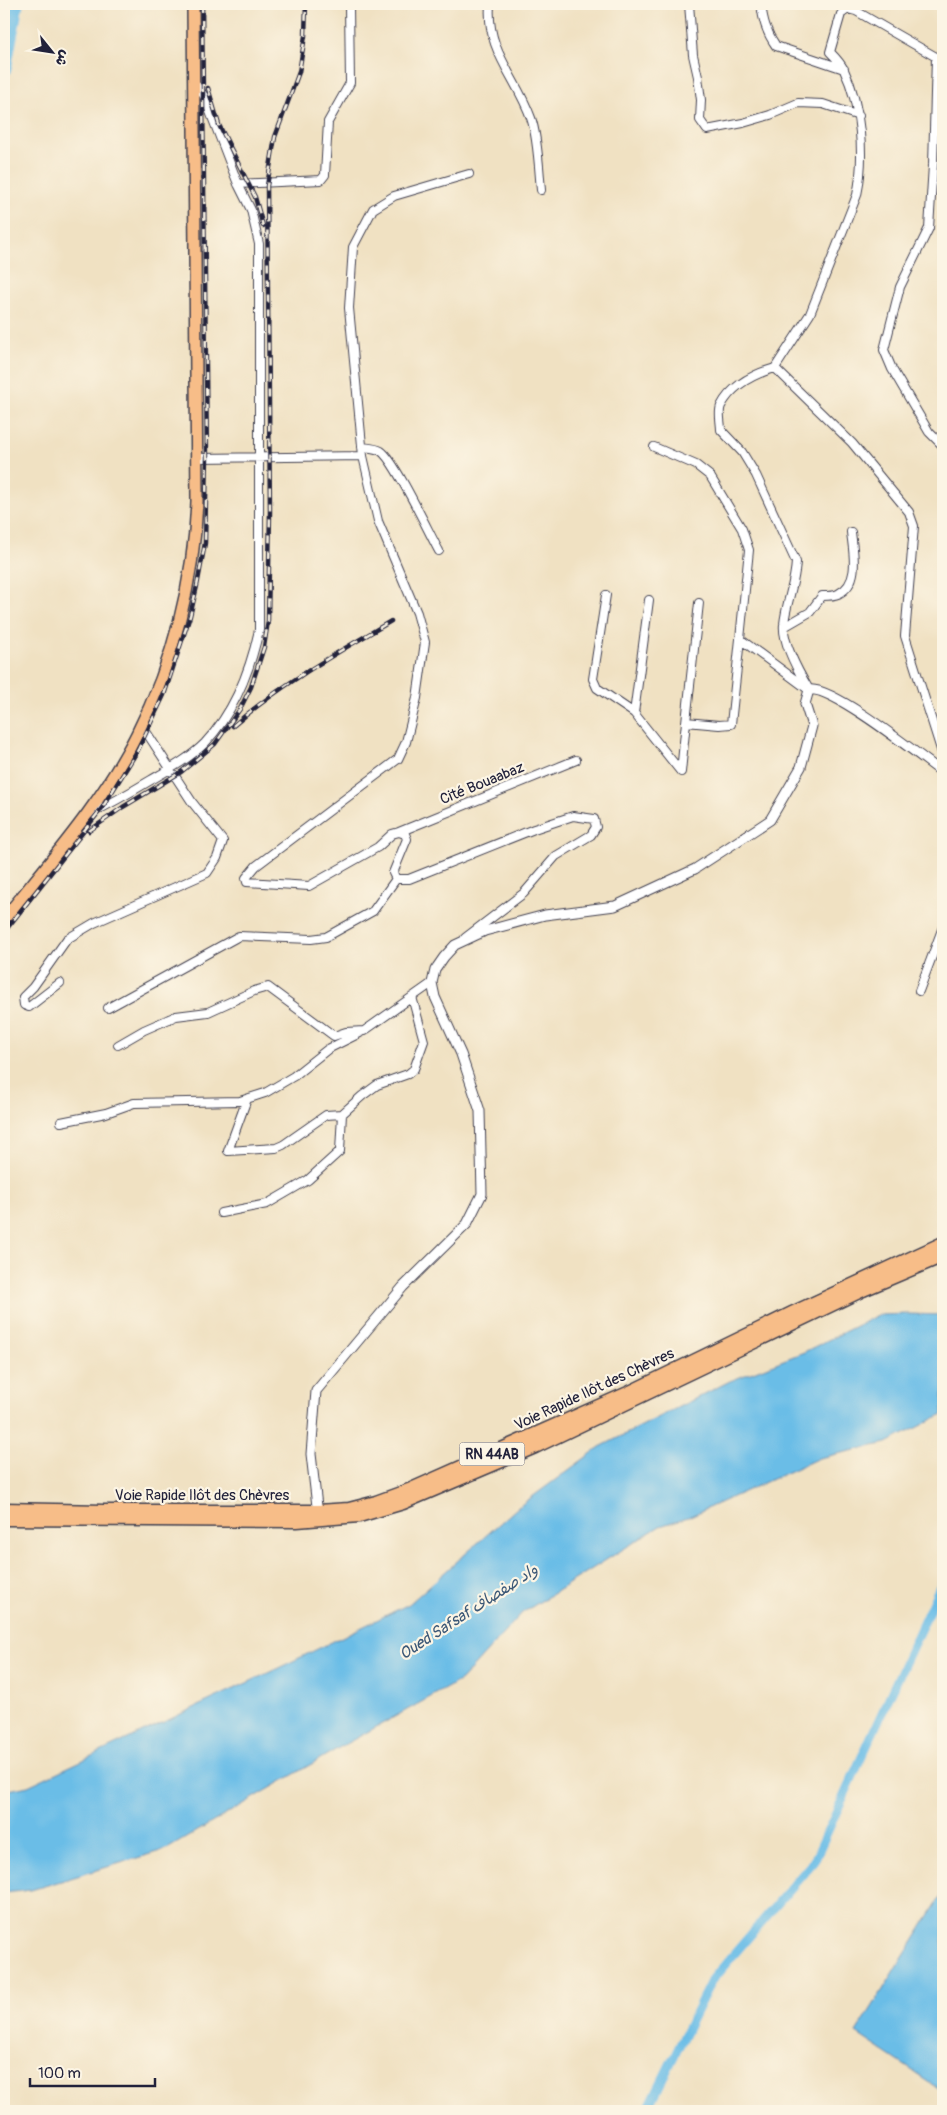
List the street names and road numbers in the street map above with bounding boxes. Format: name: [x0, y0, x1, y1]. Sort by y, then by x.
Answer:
street label: Cité Bouaabaz: [437, 758, 527, 809]
street label: Voie Rapide Ilôt des Chèvres: [511, 1344, 677, 1435]
road number: RN 44AB: [460, 1442, 524, 1466]
street label: Voie Rapide Ilôt des Chèvres: [115, 1486, 289, 1505]

